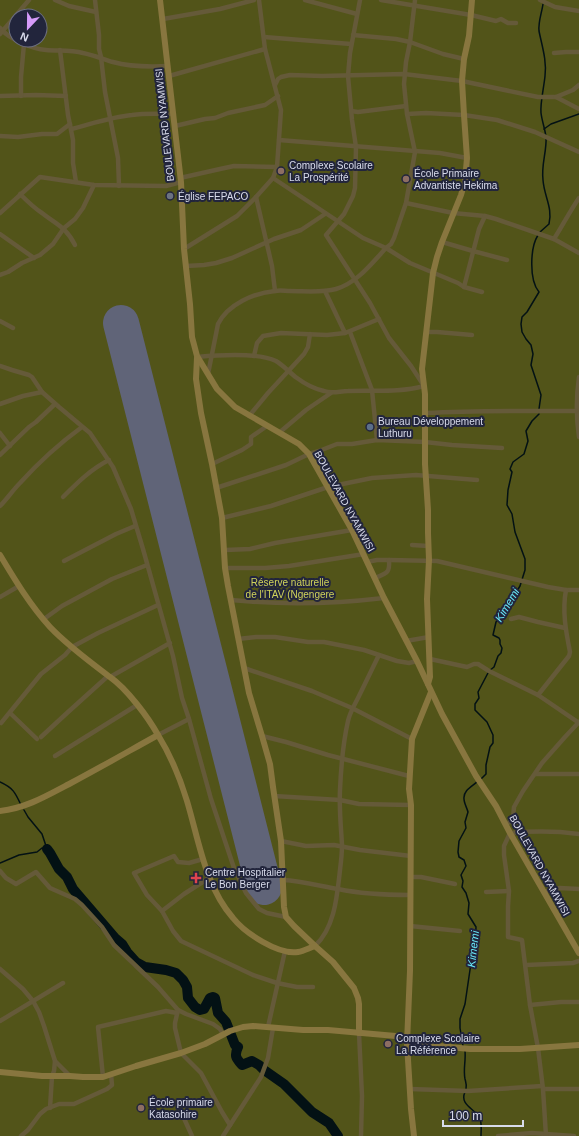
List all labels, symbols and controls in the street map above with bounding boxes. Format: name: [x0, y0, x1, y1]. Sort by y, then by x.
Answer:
north arrow: [8, 8, 48, 48]
text: N: [18, 30, 30, 44]
street label: BOULEVARD NYAMWISI: [153, 68, 176, 182]
place label: Complexe Scolaire La Prospérité: [289, 160, 373, 183]
marker: Complexe Scolaire La Prospérité: [276, 166, 286, 176]
place label: École Primaire Advantiste Hekima: [414, 167, 498, 191]
marker: École Primaire Advantiste Hekima: [401, 174, 411, 184]
place label: Église FEPACO: [178, 190, 249, 202]
marker: Église FEPACO: [165, 191, 175, 201]
place label: Bureau Développement Luthuru: [378, 416, 483, 439]
marker: Bureau Développement Luthuru: [365, 422, 375, 432]
street label: BOULEVARD NYAMWISI: [312, 449, 377, 554]
park label: Réserve naturelle de l'ITAV (Ngengere: [246, 577, 335, 600]
water label: Kimemi: [492, 586, 522, 624]
street label: BOULEVARD NYAMWISI: [507, 813, 572, 918]
place label: Centre Hospitalier Le Bon Berger: [205, 867, 286, 890]
marker: Centre Hospitalier Le Bon Berger: [190, 872, 202, 884]
water label: Kimemi: [465, 930, 481, 968]
place label: Complexe Scolaire La Référence: [396, 1033, 480, 1056]
marker: Complexe Scolaire La Référence: [383, 1039, 393, 1049]
place label: École primaire Katasohire: [149, 1096, 213, 1120]
scale bar: [443, 1102, 523, 1128]
marker: École primaire Katasohire: [136, 1103, 146, 1113]
text: 100 m: [449, 1109, 482, 1123]

